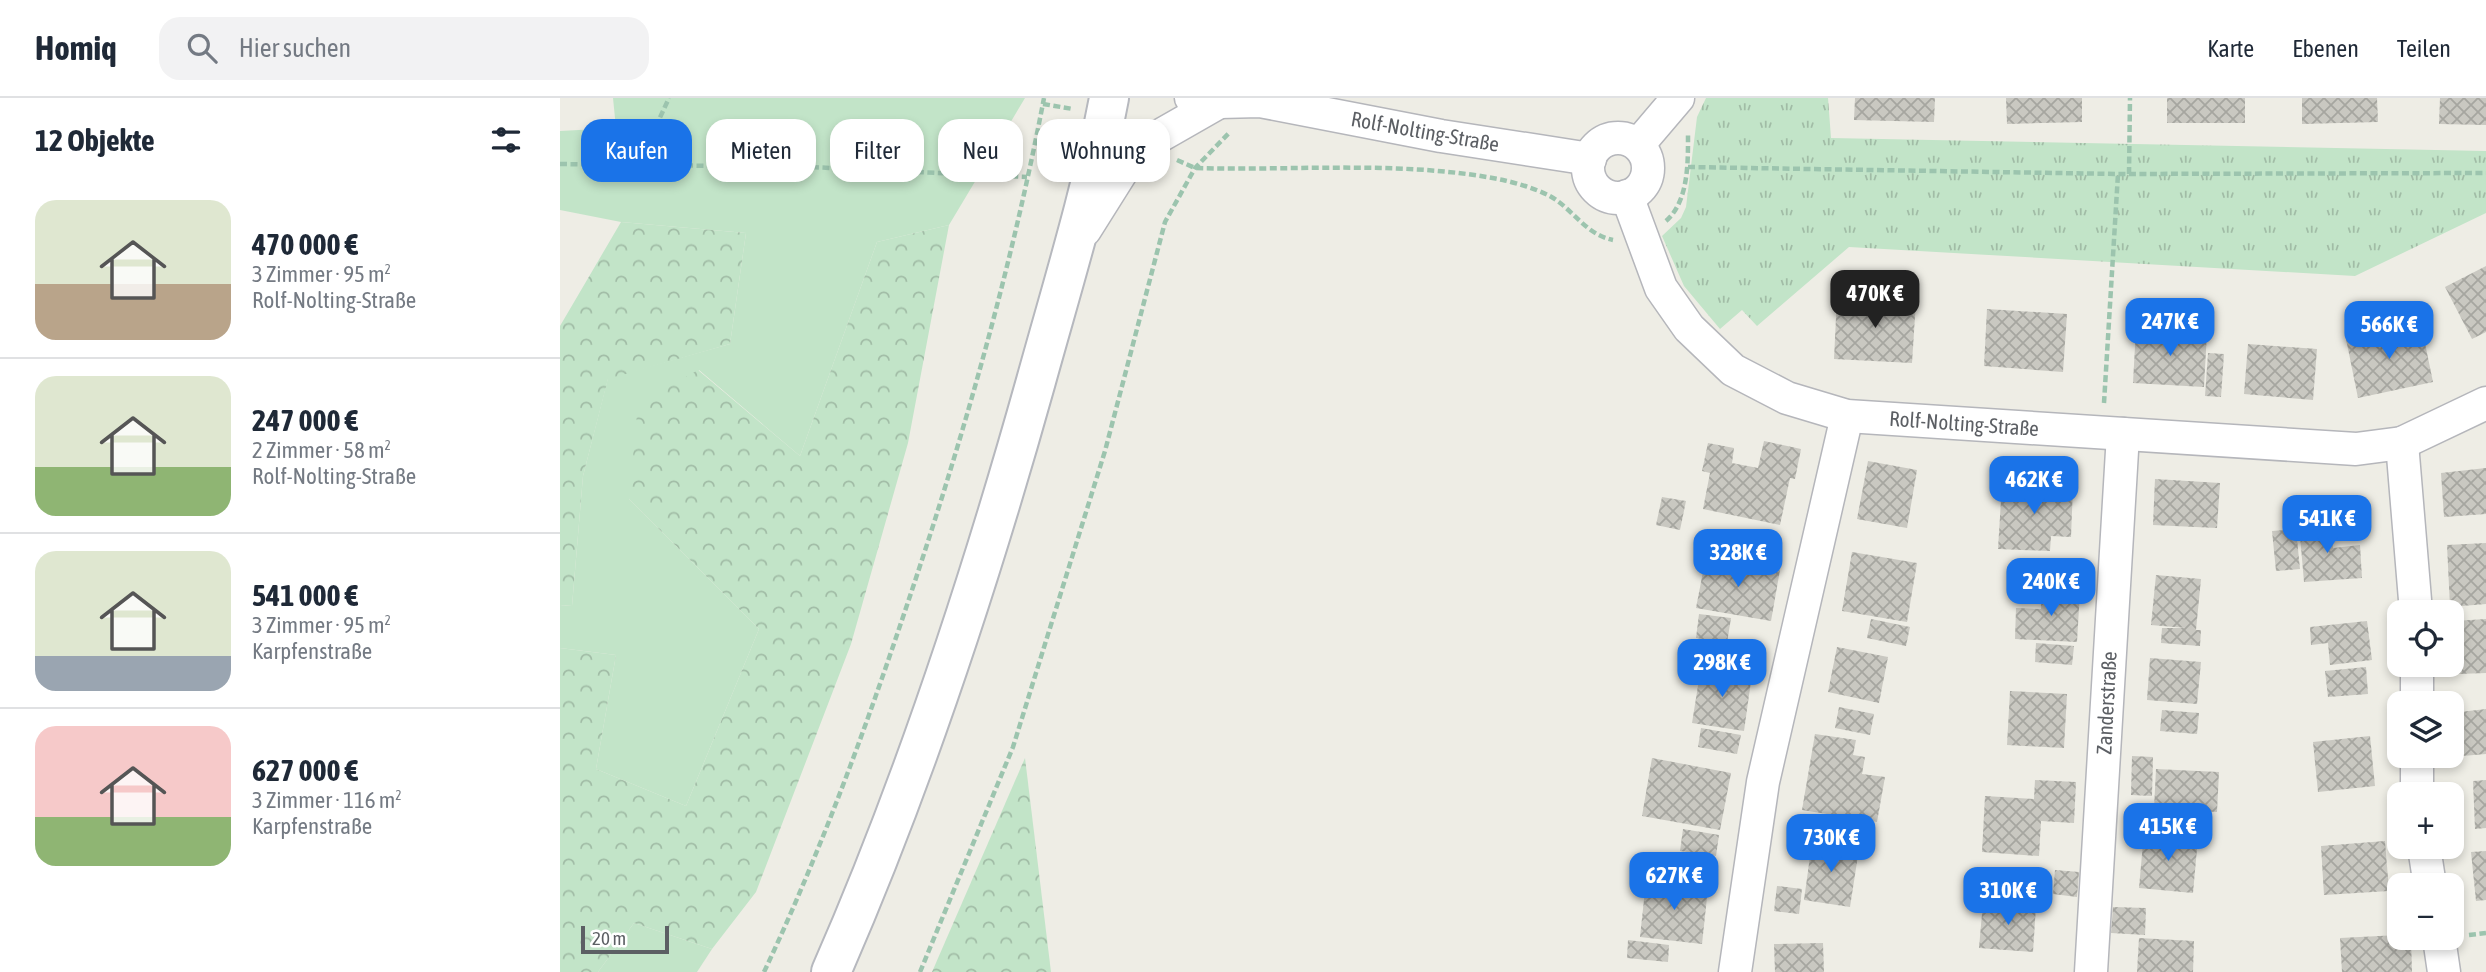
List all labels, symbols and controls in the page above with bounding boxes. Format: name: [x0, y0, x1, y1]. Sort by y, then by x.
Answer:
search box: [159, 17, 649, 80]
text: Homiq: [35, 29, 117, 67]
icon: search: [183, 29, 221, 67]
text: Hier suchen: [239, 33, 351, 63]
text: Karte: [2207, 35, 2254, 62]
text: Ebenen: [2292, 35, 2359, 62]
text: Teilen: [2397, 35, 2451, 62]
street label: Rolf-Nolting-Straße: [1349, 106, 1501, 156]
chip: Kaufen: [581, 119, 692, 182]
chip: Mieten: [706, 119, 816, 182]
chip: Filter: [830, 119, 924, 182]
chip: Neu: [938, 119, 1023, 182]
chip: Wohnung: [1037, 119, 1170, 182]
icon: filters: [487, 121, 525, 159]
text: 12 Objekte: [35, 123, 155, 157]
text: 470 000 €: [252, 227, 358, 261]
icon: home: [91, 228, 175, 312]
text: 3 Zimmer · 95 m²: [252, 261, 391, 287]
pin: 470K €: [1818, 271, 1932, 330]
text: 470K €: [1846, 280, 1904, 306]
text: Rolf-Nolting-Straße: [252, 287, 416, 313]
pin: 247K €: [2113, 299, 2227, 358]
pin: 566K €: [2332, 302, 2446, 361]
text: 247K €: [2141, 308, 2199, 334]
text: 566K €: [2360, 311, 2418, 337]
text: 247 000 €: [252, 403, 358, 437]
icon: home: [91, 404, 175, 488]
street label: Rolf-Nolting-Straße: [1888, 406, 2040, 440]
text: 2 Zimmer · 58 m²: [252, 437, 391, 463]
pin: 462K €: [1977, 456, 2091, 516]
text: Rolf-Nolting-Straße: [252, 463, 416, 489]
text: 462K €: [2005, 466, 2063, 492]
pin: 541K €: [2270, 496, 2384, 555]
text: 541K €: [2298, 505, 2356, 531]
pin: 328K €: [1681, 530, 1795, 589]
text: 328K €: [1709, 539, 1767, 565]
pin: 240K €: [1994, 559, 2108, 618]
text: 240K €: [2022, 568, 2080, 594]
text: 541 000 €: [252, 578, 358, 612]
icon: home: [91, 579, 175, 663]
map controls: [2387, 600, 2464, 950]
button: locate: [2387, 600, 2464, 677]
text: 3 Zimmer · 95 m²: [252, 612, 391, 638]
text: Karpfenstraße: [252, 638, 372, 664]
pin: 298K €: [1665, 640, 1779, 699]
text: 298K €: [1693, 649, 1751, 675]
street label: Zanderstraße: [2091, 651, 2121, 755]
button: layers: [2387, 691, 2464, 768]
text: 627 000 €: [252, 753, 358, 787]
icon: home: [91, 754, 175, 838]
button: +: [2387, 782, 2464, 859]
text: 3 Zimmer · 116 m²: [252, 787, 402, 813]
pin: 415K €: [2111, 804, 2225, 863]
text: Karpfenstraße: [252, 813, 372, 839]
text: 415K €: [2139, 813, 2197, 839]
pin: 730K €: [1774, 814, 1888, 874]
text: 730K €: [1802, 824, 1860, 850]
pin: 627K €: [1617, 852, 1731, 912]
text: 627K €: [1645, 862, 1703, 888]
pin: 310K €: [1951, 868, 2065, 927]
button: −: [2387, 873, 2464, 950]
text: 310K €: [1979, 877, 2037, 903]
scale bar: [581, 923, 668, 955]
text: 20 m: [592, 927, 626, 949]

